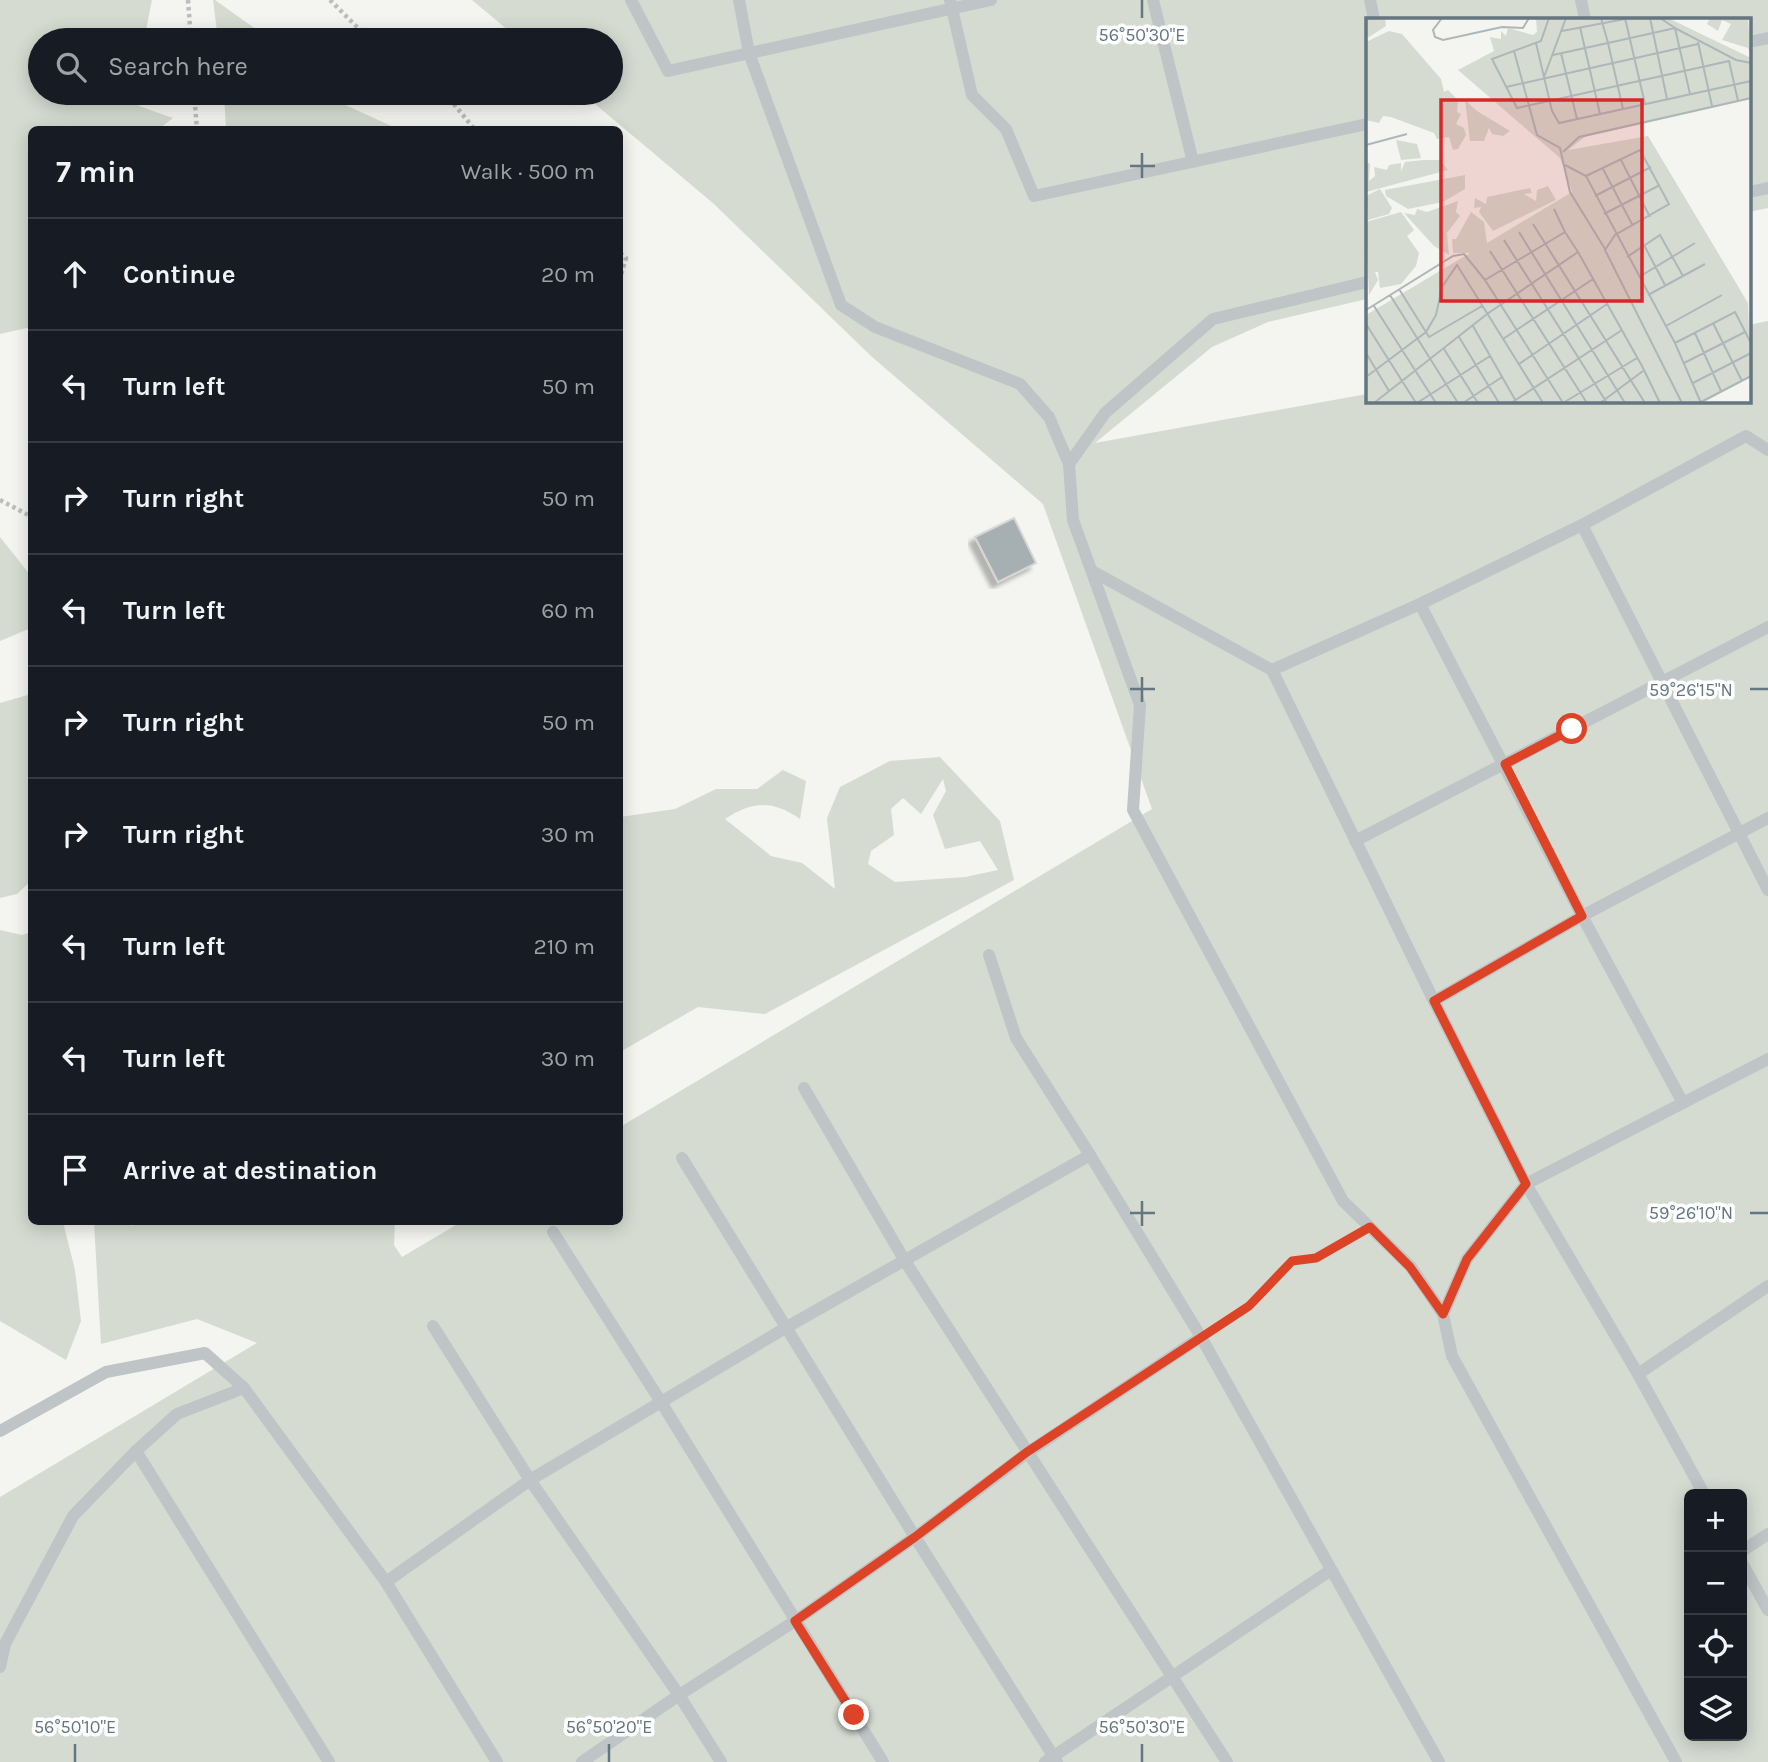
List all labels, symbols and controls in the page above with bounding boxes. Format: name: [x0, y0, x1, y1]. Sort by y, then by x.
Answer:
inset map: [1366, 18, 1750, 402]
text: 56°50'30"E: [1099, 24, 1185, 46]
search box: [28, 28, 623, 105]
icon: search: [52, 48, 90, 86]
text: Search here: [108, 51, 248, 82]
text: 7 min: [56, 154, 136, 190]
text: Walk · 500 m: [461, 158, 595, 185]
icon: ahead: [56, 255, 94, 293]
text: Continue: [123, 259, 235, 290]
text: 20 m: [541, 261, 595, 288]
icon: left: [56, 367, 94, 405]
text: Turn left: [123, 371, 225, 402]
text: 50 m: [541, 373, 595, 400]
icon: right: [56, 479, 94, 517]
text: Turn right: [123, 483, 244, 514]
text: 50 m: [541, 485, 595, 512]
icon: left: [56, 591, 94, 629]
text: Turn left: [123, 595, 225, 626]
text: 60 m: [541, 597, 595, 624]
text: 59°26'15"N: [1649, 679, 1733, 701]
icon: right: [56, 703, 94, 741]
text: Turn right: [123, 707, 244, 738]
text: 50 m: [541, 709, 595, 736]
route start: [1556, 713, 1587, 744]
icon: right: [56, 815, 94, 853]
text: Turn right: [123, 819, 244, 850]
text: 30 m: [541, 821, 595, 848]
icon: left: [56, 927, 94, 965]
text: Turn left: [123, 931, 225, 962]
text: 210 m: [533, 933, 595, 960]
icon: left: [56, 1039, 94, 1077]
text: Turn left: [123, 1043, 225, 1074]
text: 30 m: [541, 1045, 595, 1072]
icon: arrive: [56, 1151, 94, 1189]
text: Arrive at destination: [123, 1155, 377, 1186]
text: 59°26'10"N: [1649, 1202, 1733, 1224]
map controls: [1684, 1489, 1747, 1741]
button: +: [1684, 1489, 1747, 1552]
button: −: [1684, 1552, 1747, 1615]
button: locate: [1684, 1615, 1747, 1678]
button: layers: [1684, 1678, 1747, 1741]
route end: [838, 1699, 869, 1730]
text: 56°50'10"E: [34, 1716, 116, 1738]
text: 56°50'20"E: [566, 1716, 652, 1738]
text: 56°50'30"E: [1099, 1716, 1185, 1738]

